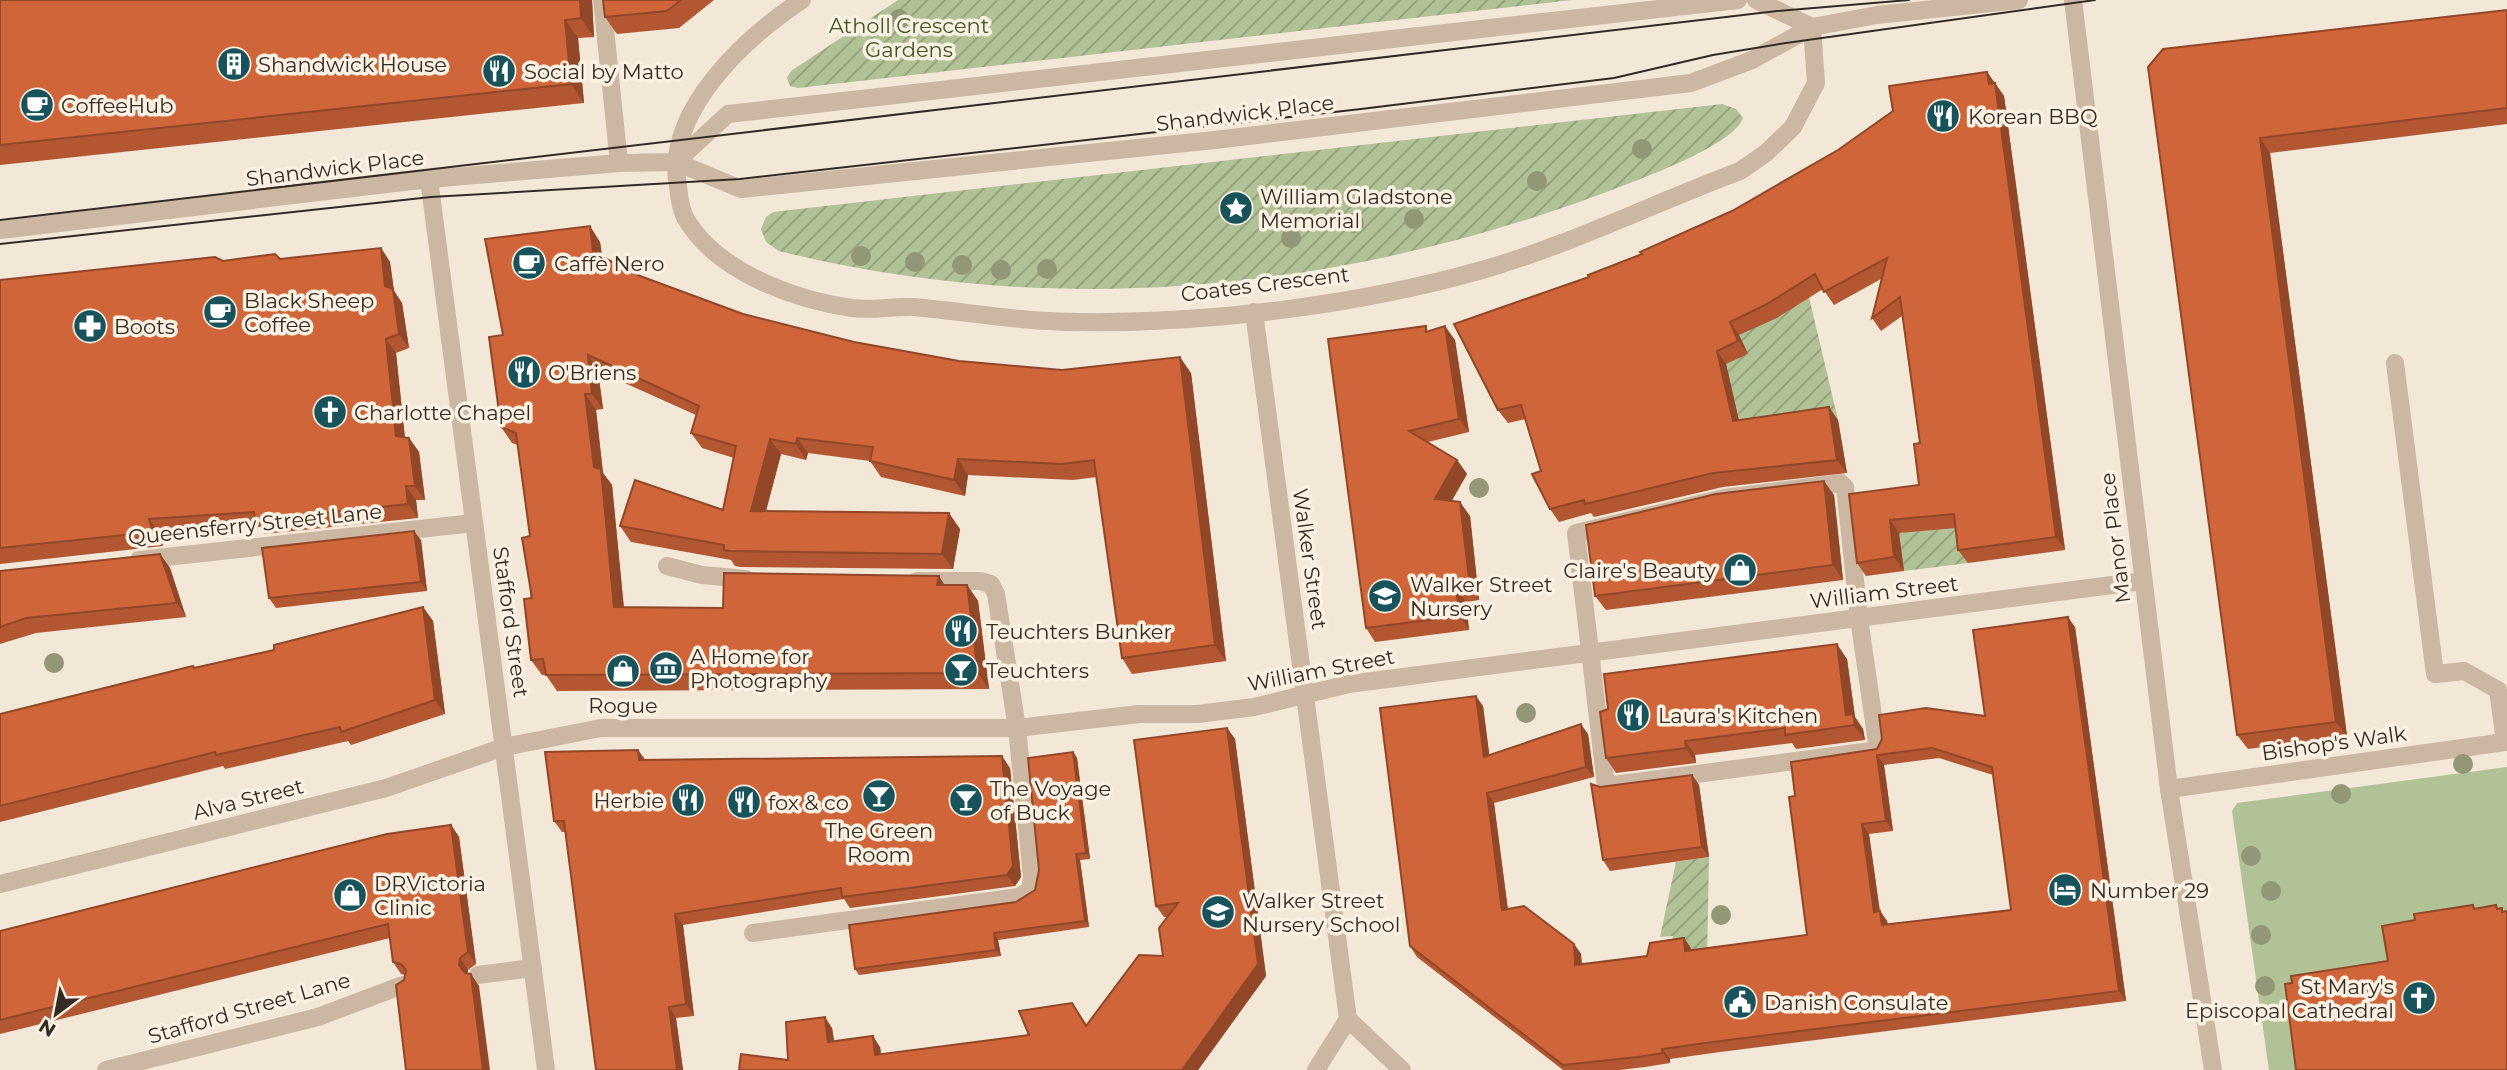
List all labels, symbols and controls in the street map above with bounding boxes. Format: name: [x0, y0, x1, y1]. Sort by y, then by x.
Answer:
park label: Atholl Crescent Gardens: [829, 13, 989, 62]
building icon: Shandwick House: [215, 45, 253, 83]
place label: Shandwick House: [258, 52, 447, 77]
restaurant icon: Social by Matto: [480, 52, 518, 90]
place label: Social by Matto: [524, 59, 684, 84]
cafe icon: CoffeeHub: [18, 86, 56, 124]
street label: Shandwick Place: [1155, 90, 1335, 136]
place label: CoffeeHub: [61, 93, 173, 118]
restaurant icon: Korean BBQ: [1924, 97, 1962, 135]
place label: Korean BBQ: [1968, 104, 2098, 129]
street label: Shandwick Place: [245, 145, 425, 191]
place label: William Gladstone Memorial: [1260, 184, 1453, 233]
place icon: William Gladstone Memorial: [1217, 189, 1255, 227]
cafe icon: Caffè Nero: [510, 244, 548, 282]
place label: Caffè Nero: [554, 251, 664, 276]
street label: Coates Crescent: [1179, 261, 1351, 307]
place label: Black Sheep Coffee: [244, 288, 374, 337]
cafe icon: Black Sheep Coffee: [201, 293, 239, 331]
pharmacy icon: Boots: [71, 307, 109, 345]
place label: Boots: [114, 314, 175, 339]
restaurant icon: O'Briens: [505, 353, 543, 391]
place label: O'Briens: [548, 360, 636, 385]
church icon: Charlotte Chapel: [311, 393, 349, 431]
place label: Charlotte Chapel: [354, 400, 531, 425]
street label: Manor Place: [2095, 471, 2135, 605]
street label: Walker Street: [1288, 487, 1332, 631]
street label: Queensferry Street Lane: [127, 498, 383, 550]
street label: Stafford Street: [488, 545, 534, 699]
shop icon: Claire's Beauty: [1721, 551, 1759, 589]
place label: Claire's Beauty: [1563, 558, 1717, 583]
street label: William Street: [1808, 571, 1960, 613]
place label: Walker Street Nursery: [1410, 572, 1552, 621]
school or university icon: Walker Street Nursery: [1366, 577, 1404, 615]
restaurant icon: Teuchters Bunker: [942, 612, 980, 650]
place label: Teuchters Bunker: [986, 619, 1172, 644]
street label: William Street: [1245, 643, 1397, 697]
place label: A Home for Photography: [690, 644, 828, 693]
museum icon: A Home for Photography: [647, 649, 685, 687]
bar icon: Teuchters: [942, 651, 980, 689]
shop icon: Rogue: [604, 652, 642, 690]
place label: Teuchters: [986, 658, 1089, 683]
place label: Rogue: [588, 693, 658, 718]
restaurant icon: Laura's Kitchen: [1614, 696, 1652, 734]
place label: Laura's Kitchen: [1658, 703, 1818, 728]
street label: Bishop's Walk: [2260, 720, 2408, 766]
street label: Alva Street: [190, 773, 306, 825]
place label: The Voyage of Buck: [990, 776, 1111, 825]
bar icon: The Green Room: [860, 777, 898, 815]
restaurant icon: Herbie: [669, 781, 707, 819]
bar icon: The Voyage of Buck: [947, 781, 985, 819]
restaurant icon: fox & co: [725, 783, 763, 821]
place label: Herbie: [593, 788, 664, 813]
place label: fox & co: [768, 790, 849, 815]
place label: The Green Room: [825, 818, 933, 867]
place label: DRVictoria Clinic: [374, 871, 486, 920]
hotel icon: Number 29: [2046, 871, 2084, 909]
shop icon: DRVictoria Clinic: [331, 876, 369, 914]
place label: Number 29: [2090, 878, 2209, 903]
place label: Walker Street Nursery School: [1242, 888, 1400, 937]
school or university icon: Walker Street Nursery School: [1199, 893, 1237, 931]
street label: Stafford Street Lane: [145, 967, 353, 1049]
place label: St Mary's Episcopal Cathedral: [2185, 974, 2394, 1023]
north arrow: [21, 979, 91, 1049]
church icon: St Mary's Episcopal Cathedral: [2400, 979, 2438, 1017]
public building icon: Danish Consulate: [1721, 983, 1759, 1021]
place label: Danish Consulate: [1764, 990, 1949, 1015]
text: N: [35, 1014, 60, 1042]

